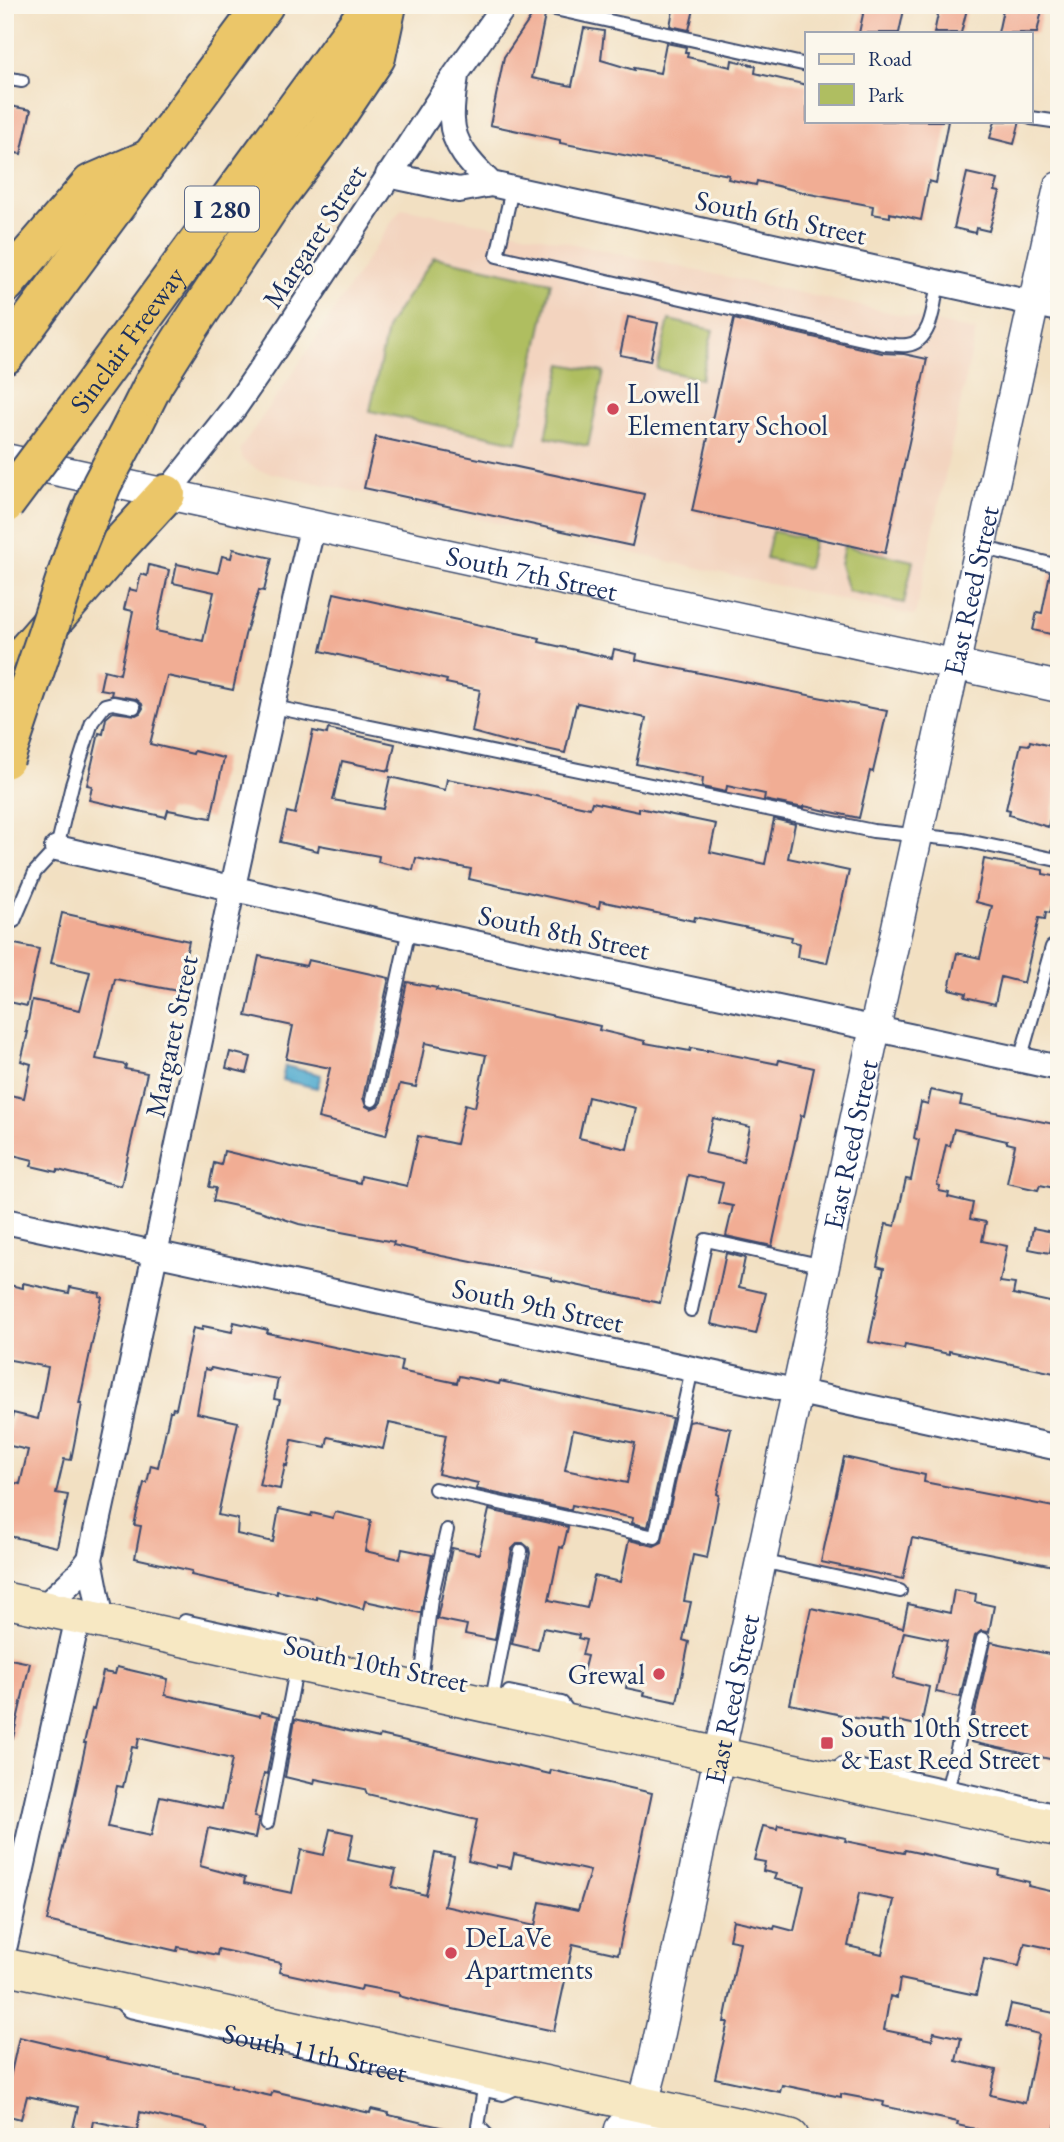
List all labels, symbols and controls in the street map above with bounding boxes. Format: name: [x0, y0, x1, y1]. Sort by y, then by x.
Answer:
legend: [805, 32, 1032, 122]
text: Road: [868, 45, 912, 72]
text: Park: [868, 81, 905, 108]
street label: Margaret Street: [254, 157, 374, 315]
street label: South 6th Street: [692, 181, 870, 253]
road number: I 280: [185, 186, 259, 232]
street label: Sinclair Freeway: [61, 259, 193, 420]
place label: Lowell Elementary School: [627, 375, 828, 443]
marker: Lowell Elementary School: [605, 401, 621, 417]
street label: East Reed Street: [935, 502, 1007, 678]
street label: South 7th Street: [443, 537, 621, 609]
street label: South 8th Street: [475, 896, 653, 968]
street label: Margaret Street: [136, 951, 206, 1120]
street label: East Reed Street: [814, 1056, 886, 1232]
street label: South 9th Street: [449, 1269, 627, 1341]
street label: East Reed Street: [696, 1611, 767, 1787]
street label: South 10th Street: [280, 1626, 472, 1700]
place label: Grewal: [568, 1656, 645, 1692]
marker: Grewal: [651, 1666, 667, 1682]
place label: South 10th Street & East Reed Street: [841, 1709, 1040, 1777]
marker: South 10th Street & East Reed Street: [819, 1735, 835, 1751]
place label: DeLaVe Apartments: [464, 1919, 593, 1987]
marker: DeLaVe Apartments: [443, 1945, 459, 1961]
street label: South 11th Street: [219, 2014, 411, 2090]

